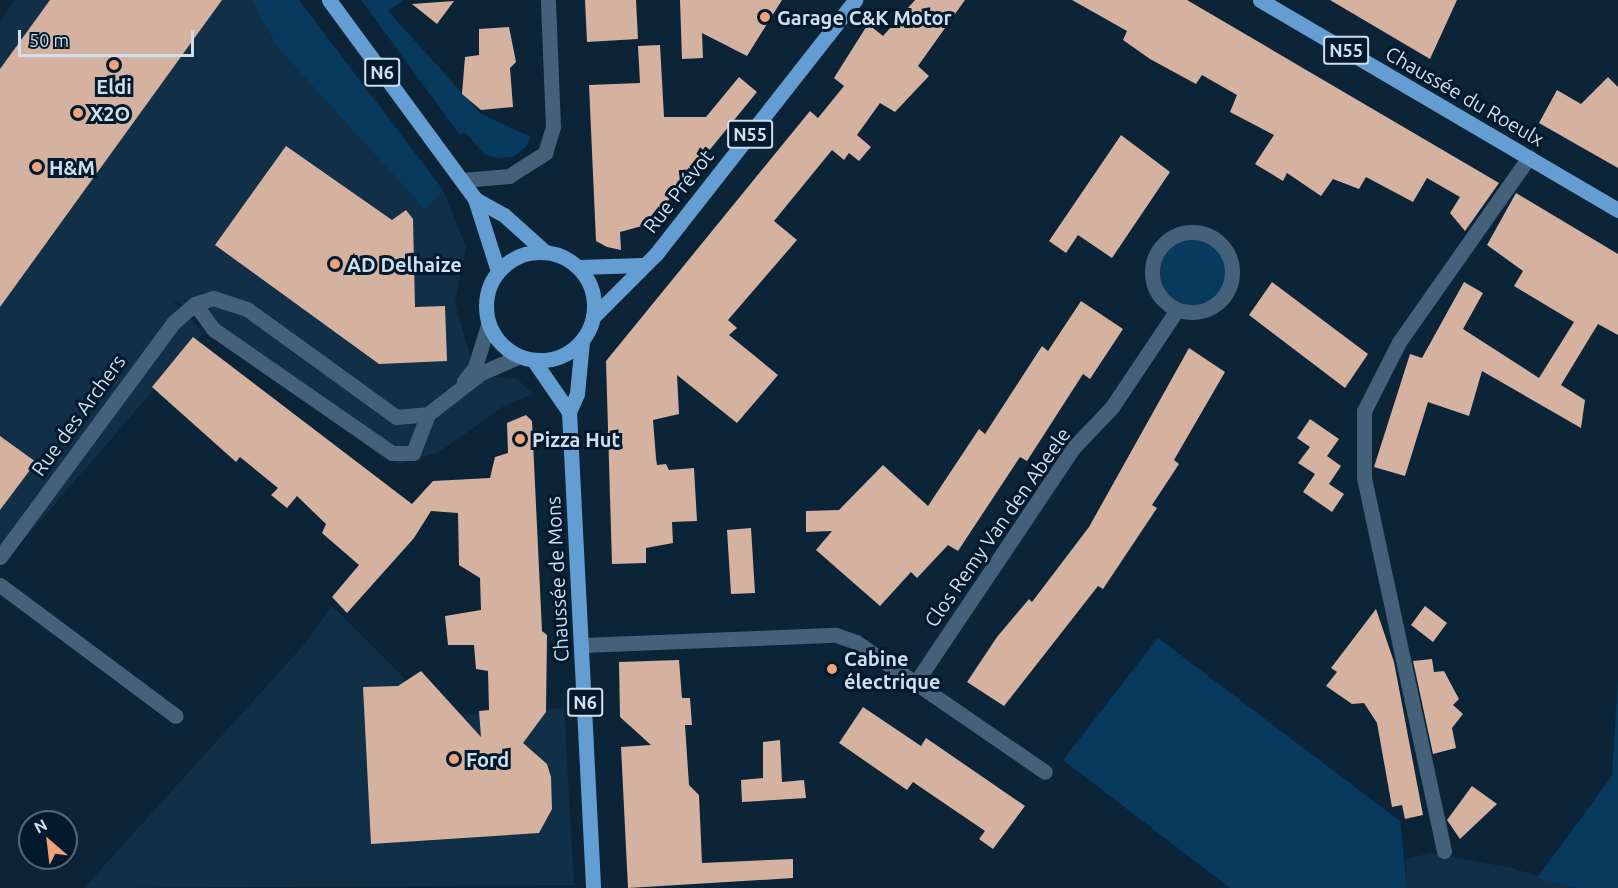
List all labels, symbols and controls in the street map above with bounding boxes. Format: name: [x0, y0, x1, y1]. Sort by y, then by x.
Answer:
place label: Garage C&K Motor: [777, 5, 952, 29]
marker: Garage C&K Motor: [758, 10, 772, 24]
scale bar: [21, 18, 196, 56]
text: 50 m: [29, 30, 69, 50]
road number: N55: [1322, 35, 1370, 65]
street label: Chaussée du Roeulx: [1381, 41, 1549, 151]
road number: N6: [364, 57, 400, 87]
marker: Eldi: [107, 58, 121, 72]
place label: Eldi: [96, 74, 132, 98]
place label: X2O: [90, 101, 130, 125]
marker: X2O: [71, 106, 85, 120]
road number: N55: [726, 119, 774, 149]
street label: Rue Prévot: [638, 144, 718, 238]
place label: H&M: [49, 155, 95, 179]
marker: H&M: [30, 160, 44, 174]
place label: AD Delhaize: [347, 252, 462, 276]
marker: AD Delhaize: [328, 257, 342, 271]
street label: Rue des Archers: [26, 350, 130, 480]
street label: Clos Remy Van den Abeele: [919, 423, 1075, 631]
place label: Pizza Hut: [532, 427, 620, 451]
marker: Pizza Hut: [513, 432, 527, 446]
street label: Chaussée de Mons: [541, 496, 573, 662]
place label: Cabine électrique: [844, 646, 941, 693]
marker: Cabine électrique: [825, 662, 839, 676]
road number: N6: [567, 687, 603, 717]
place label: Ford: [466, 747, 509, 771]
marker: Ford: [447, 752, 461, 766]
north arrow: [18, 810, 78, 870]
text: N: [31, 815, 50, 837]

